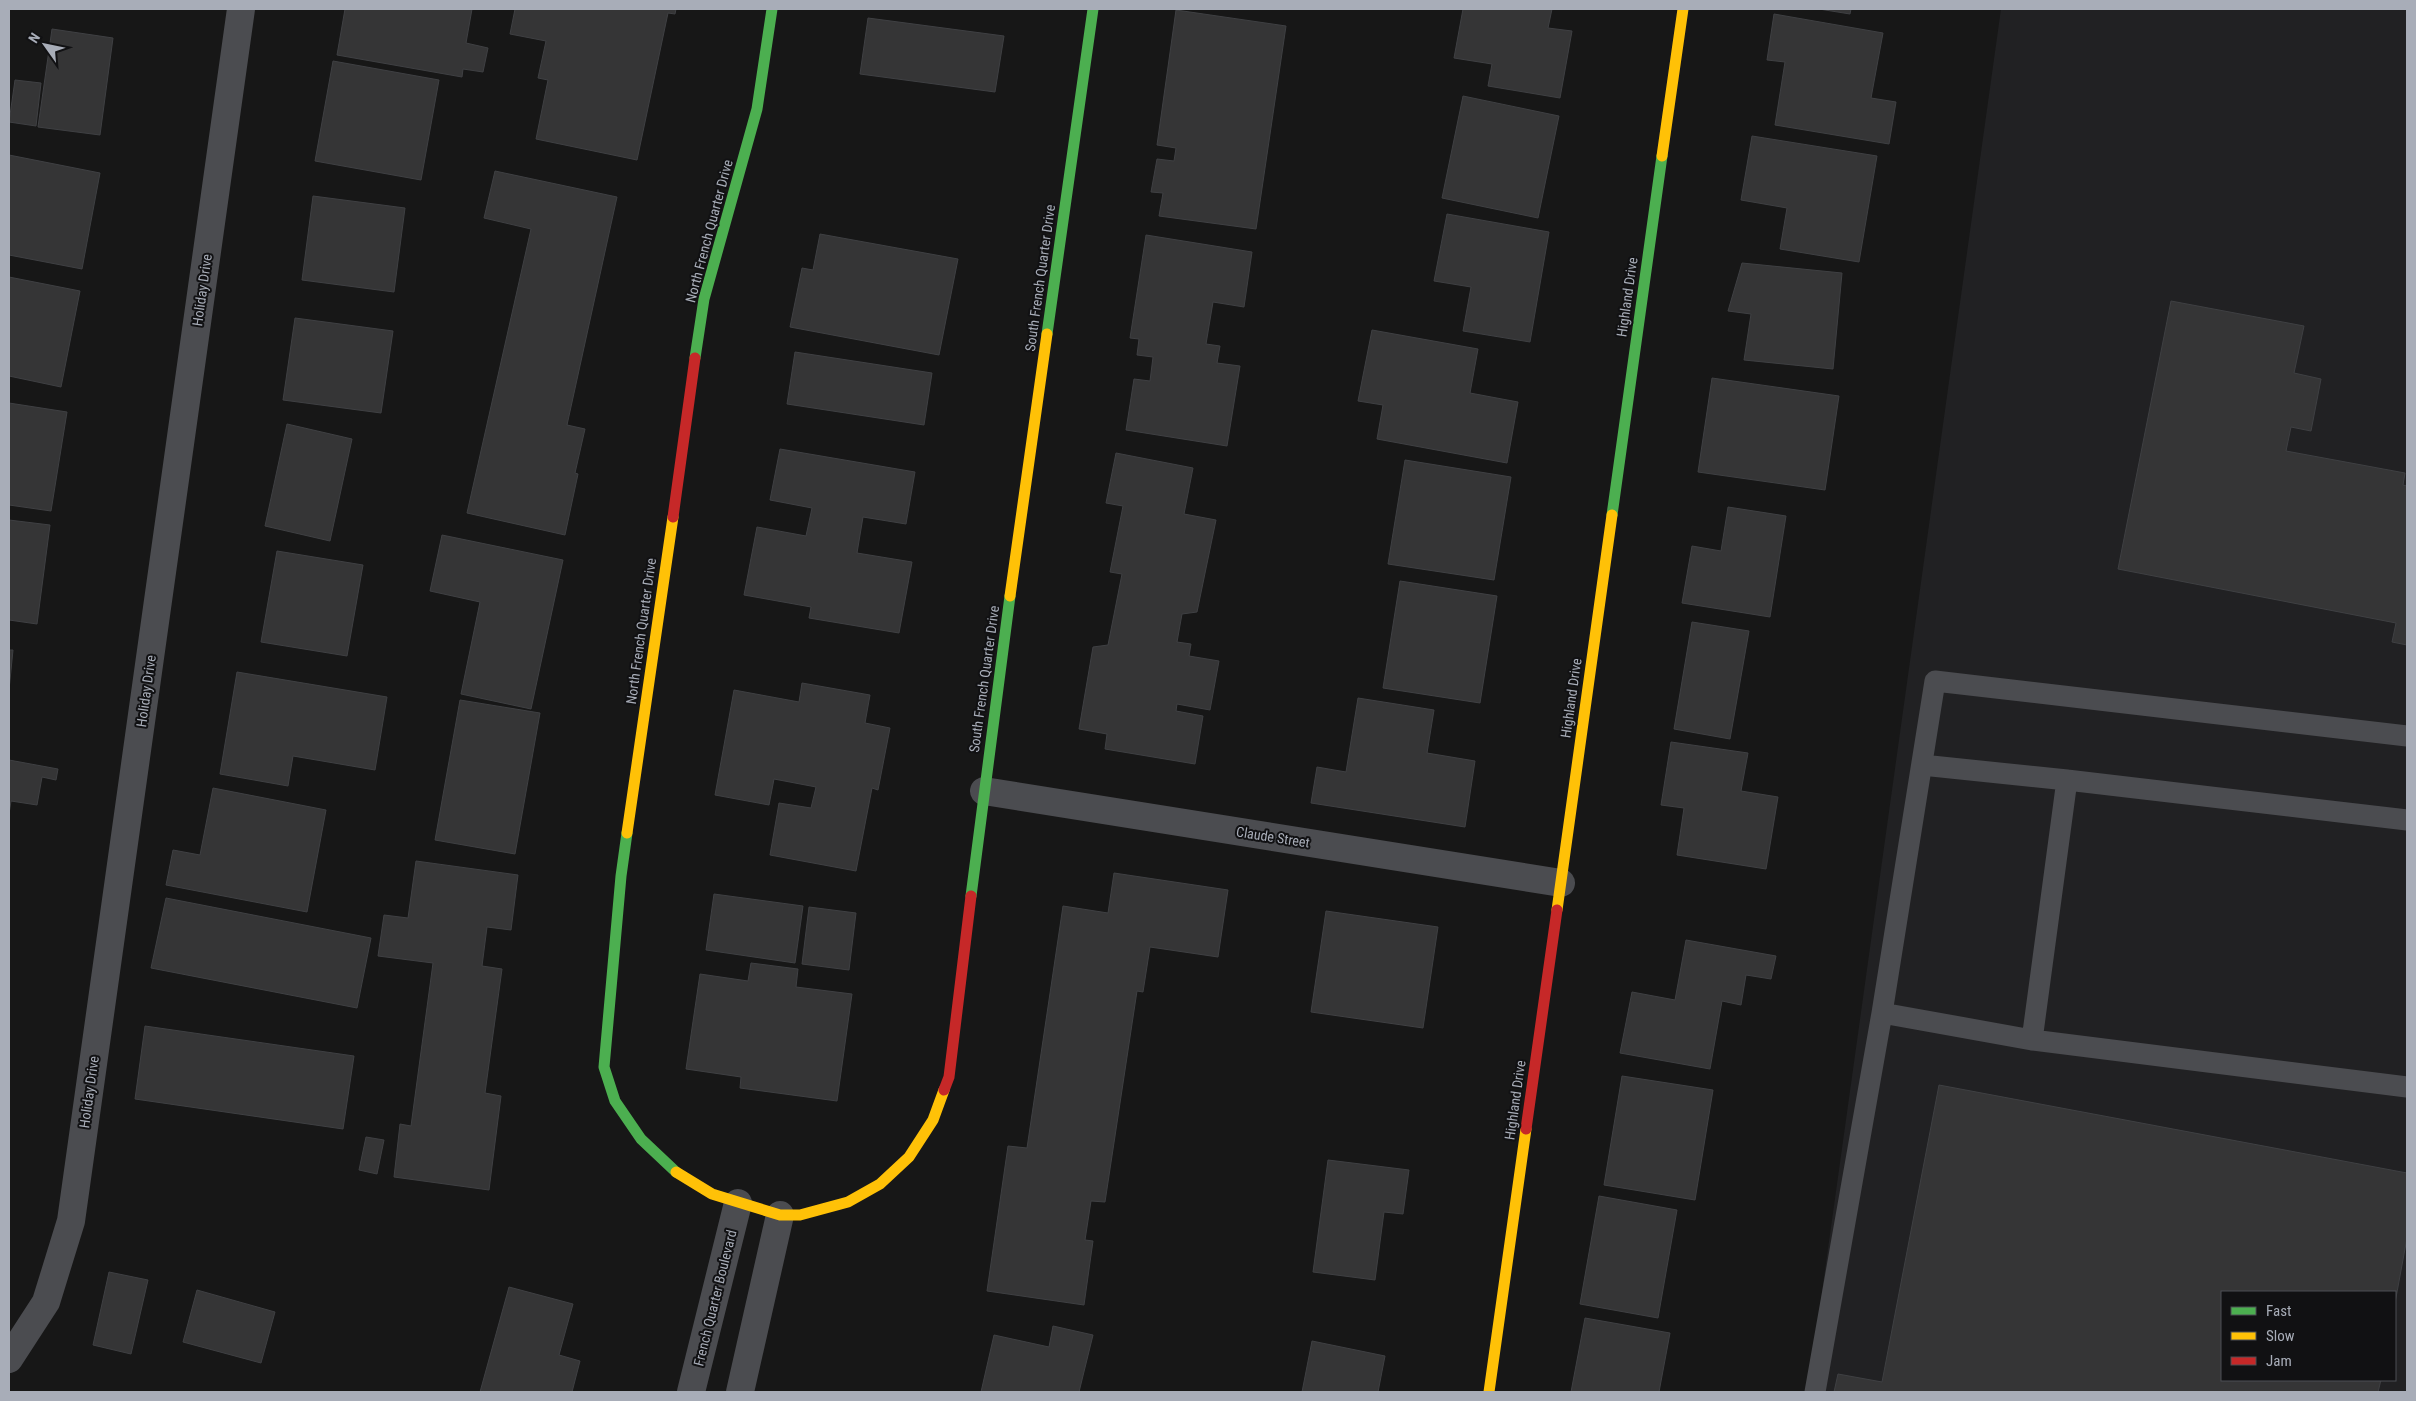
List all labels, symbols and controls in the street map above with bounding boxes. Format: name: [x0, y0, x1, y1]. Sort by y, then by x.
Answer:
north arrow: [20, 20, 70, 70]
text: N: [25, 30, 43, 46]
street label: North French Quarter Drive: [682, 157, 736, 304]
street label: South French Quarter Drive: [1022, 203, 1058, 353]
street label: Holiday Drive: [189, 252, 215, 327]
street label: Highland Drive: [1613, 256, 1641, 338]
street label: North French Quarter Drive: [623, 556, 659, 705]
street label: South French Quarter Drive: [966, 604, 1002, 754]
street label: Holiday Drive: [133, 653, 159, 728]
street label: Highland Drive: [1557, 657, 1585, 739]
street label: Claude Street: [1235, 823, 1311, 851]
street label: Holiday Drive: [76, 1054, 102, 1129]
street label: Highland Drive: [1501, 1059, 1529, 1141]
street label: French Quarter Boulevard: [690, 1228, 740, 1368]
legend: [2221, 1291, 2396, 1381]
text: Fast: [2266, 1302, 2291, 1320]
text: Slow: [2266, 1327, 2295, 1345]
text: Jam: [2266, 1352, 2292, 1370]

